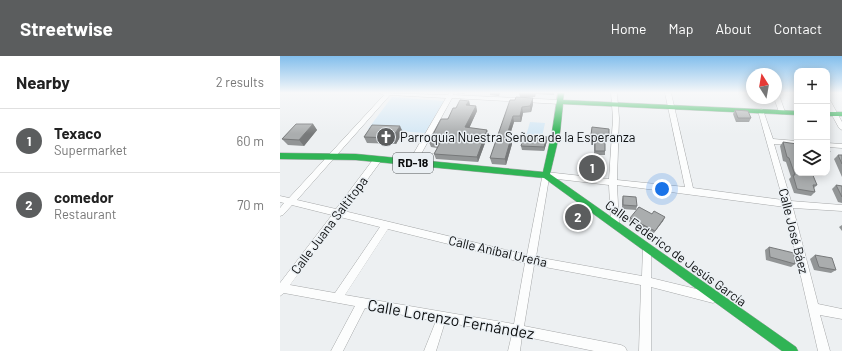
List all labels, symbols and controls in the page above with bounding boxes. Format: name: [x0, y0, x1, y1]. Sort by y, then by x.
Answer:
text: Streetwise: [20, 17, 113, 40]
text: Home: [611, 20, 647, 37]
text: Map: [669, 20, 693, 37]
text: About: [715, 20, 752, 37]
text: Contact: [774, 20, 822, 37]
north arrow: [746, 68, 782, 104]
map controls: [794, 68, 830, 176]
button: +: [794, 68, 830, 104]
text: Nearby: [16, 72, 70, 92]
text: 2 results: [216, 74, 264, 90]
button: −: [794, 104, 830, 140]
text: Texaco: [54, 124, 102, 142]
church icon: Parroquia Nuestra Señora de la Esperanza: [375, 126, 397, 148]
place label: Parroquia Nuestra Señora de la Esperanza: [400, 129, 635, 145]
text: 1: [27, 133, 31, 149]
text: 60 m: [237, 133, 264, 149]
button: layers: [794, 140, 830, 176]
text: Supermarket: [54, 142, 127, 158]
road number: RD-18: [393, 153, 433, 173]
pin: 1: [579, 153, 605, 183]
street label: Calle Juana Saltitopa: [287, 173, 371, 277]
your location: [652, 179, 672, 199]
street label: Calle José Báez: [776, 187, 812, 276]
text: comedor: [54, 188, 114, 206]
street label: Calle Federico de Jesús García: [602, 196, 750, 310]
text: 2: [25, 197, 33, 213]
text: 70 m: [237, 197, 264, 213]
pin: 2: [565, 202, 591, 232]
text: Restaurant: [54, 206, 116, 222]
street label: Calle Aníbal Ureña: [447, 232, 549, 270]
street label: Calle Lorenzo Fernández: [366, 294, 536, 343]

